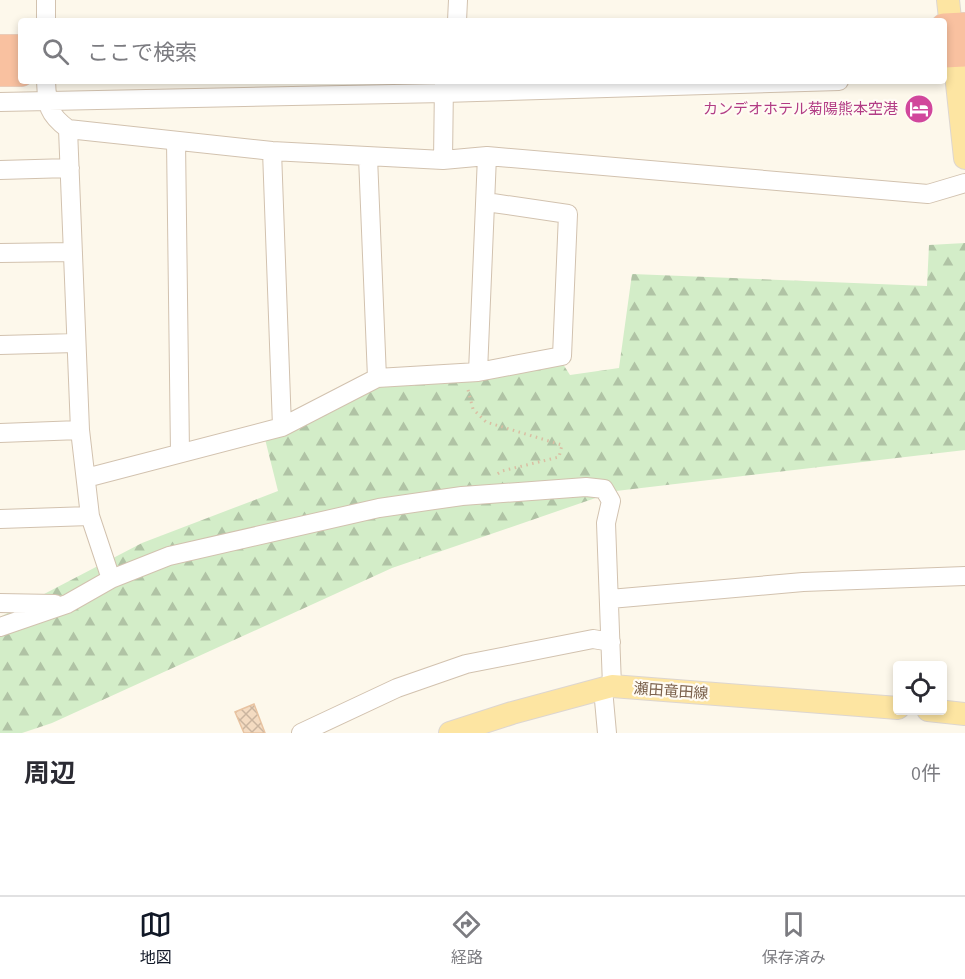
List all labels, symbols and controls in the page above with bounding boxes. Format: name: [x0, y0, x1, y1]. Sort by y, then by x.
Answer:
search box: [18, 18, 947, 84]
icon: search: [39, 35, 72, 68]
text: ここで検索: [87, 37, 197, 69]
hotel icon: カンデオホテル菊陽熊本空港: [903, 93, 935, 125]
place label: カンデオホテル菊陽熊本空港: [703, 99, 898, 120]
map controls: [893, 661, 947, 715]
button: locate: [893, 661, 947, 715]
street label: 瀬田竜田線: [633, 678, 709, 705]
text: 周辺: [24, 755, 76, 792]
text: 0件: [911, 760, 941, 788]
tab: 地図: [139, 908, 172, 969]
tab: 経路: [450, 908, 483, 969]
tab: 保存済み: [762, 908, 826, 969]

